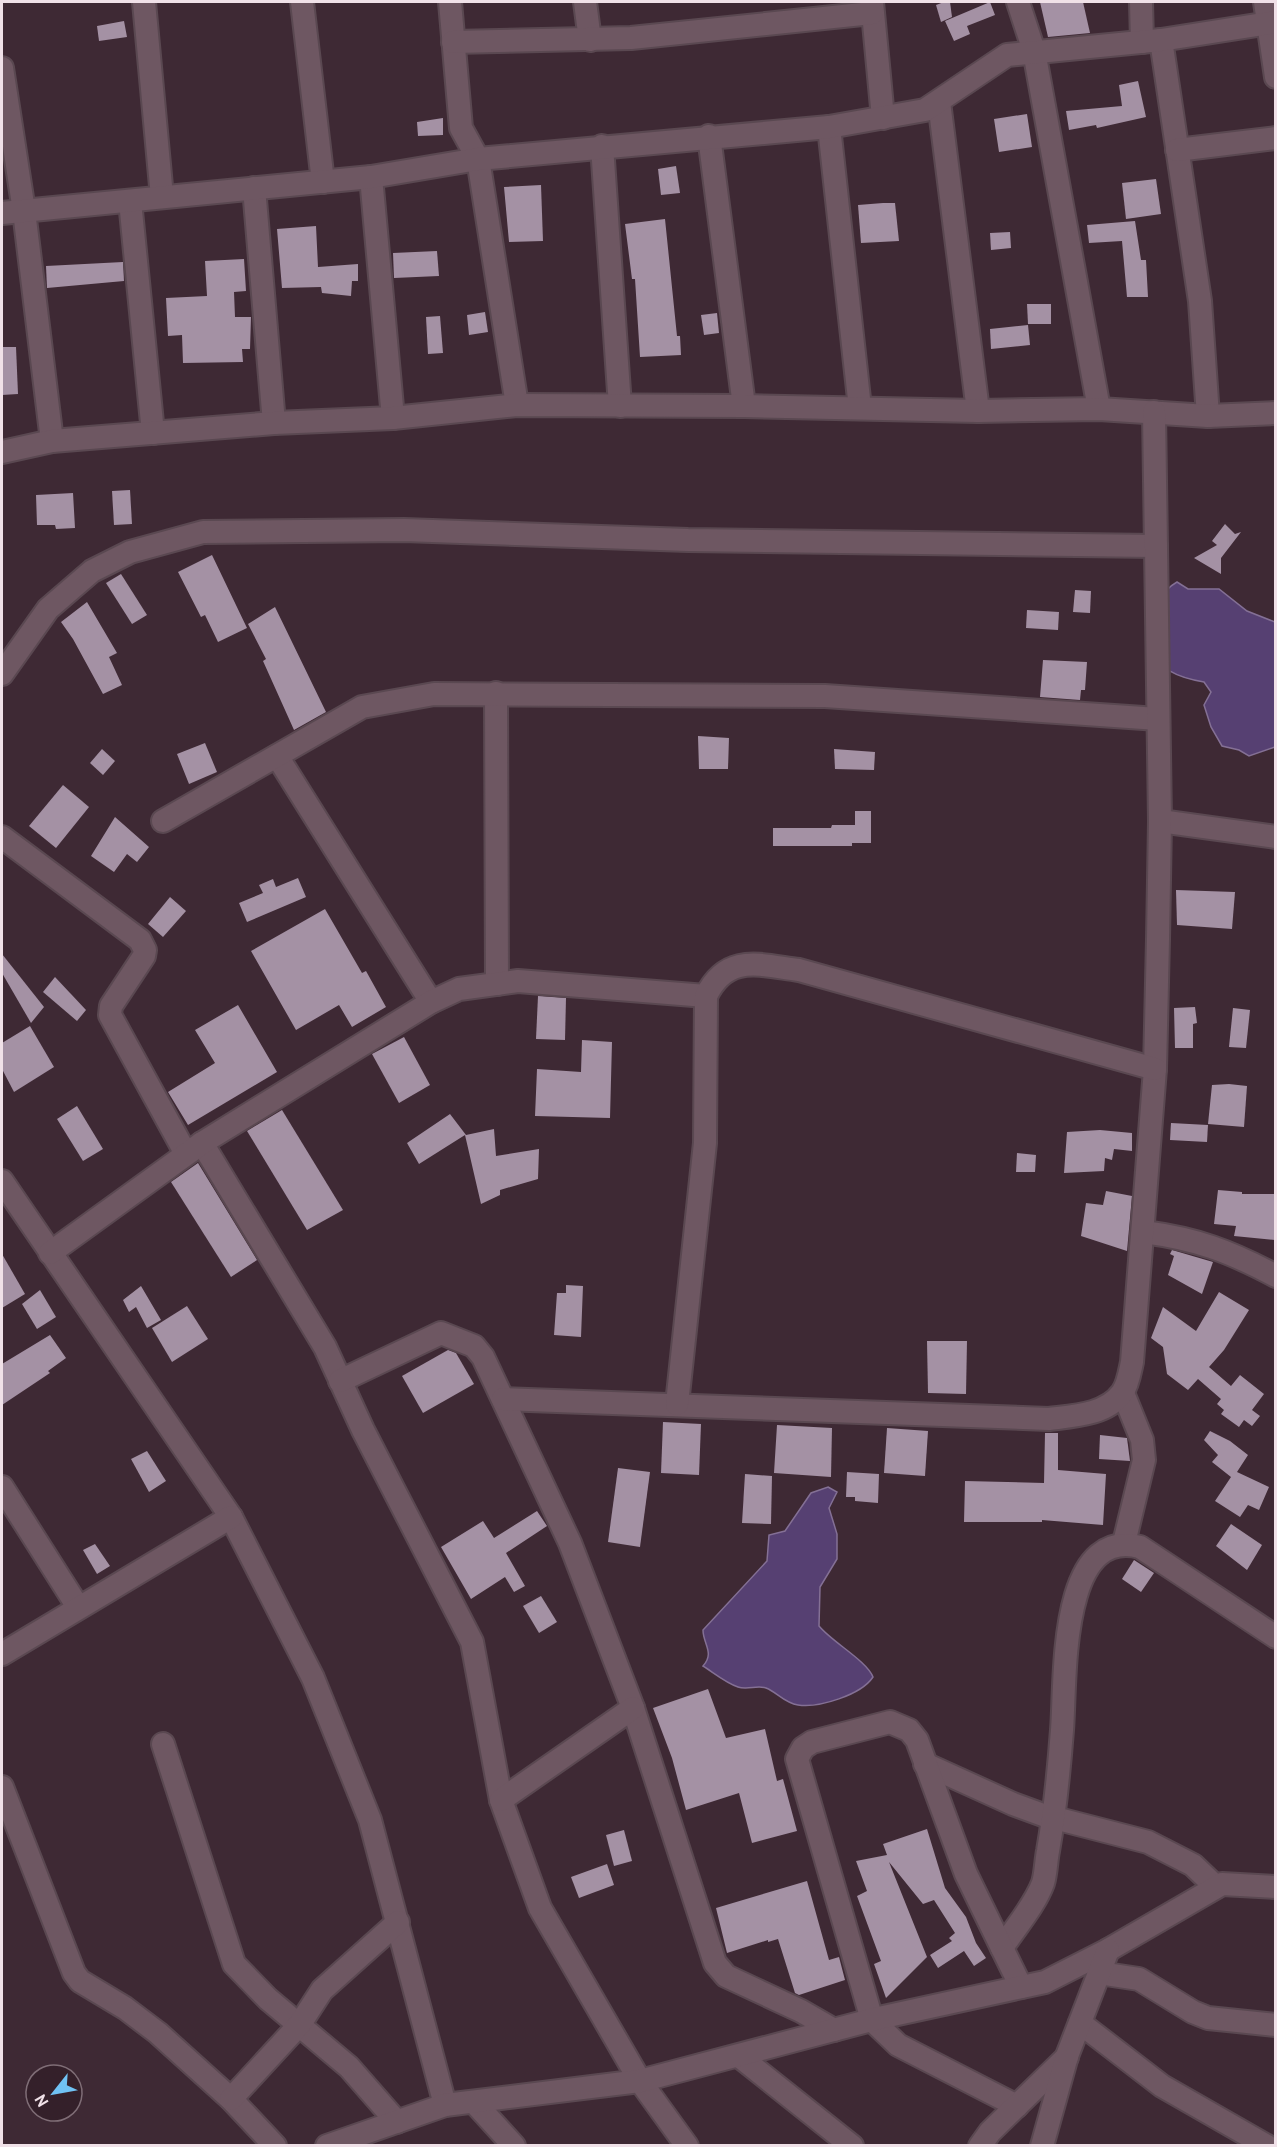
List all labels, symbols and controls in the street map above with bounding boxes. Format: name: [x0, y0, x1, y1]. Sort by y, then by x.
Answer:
north arrow: [24, 2063, 84, 2123]
text: N: [30, 2091, 52, 2110]

